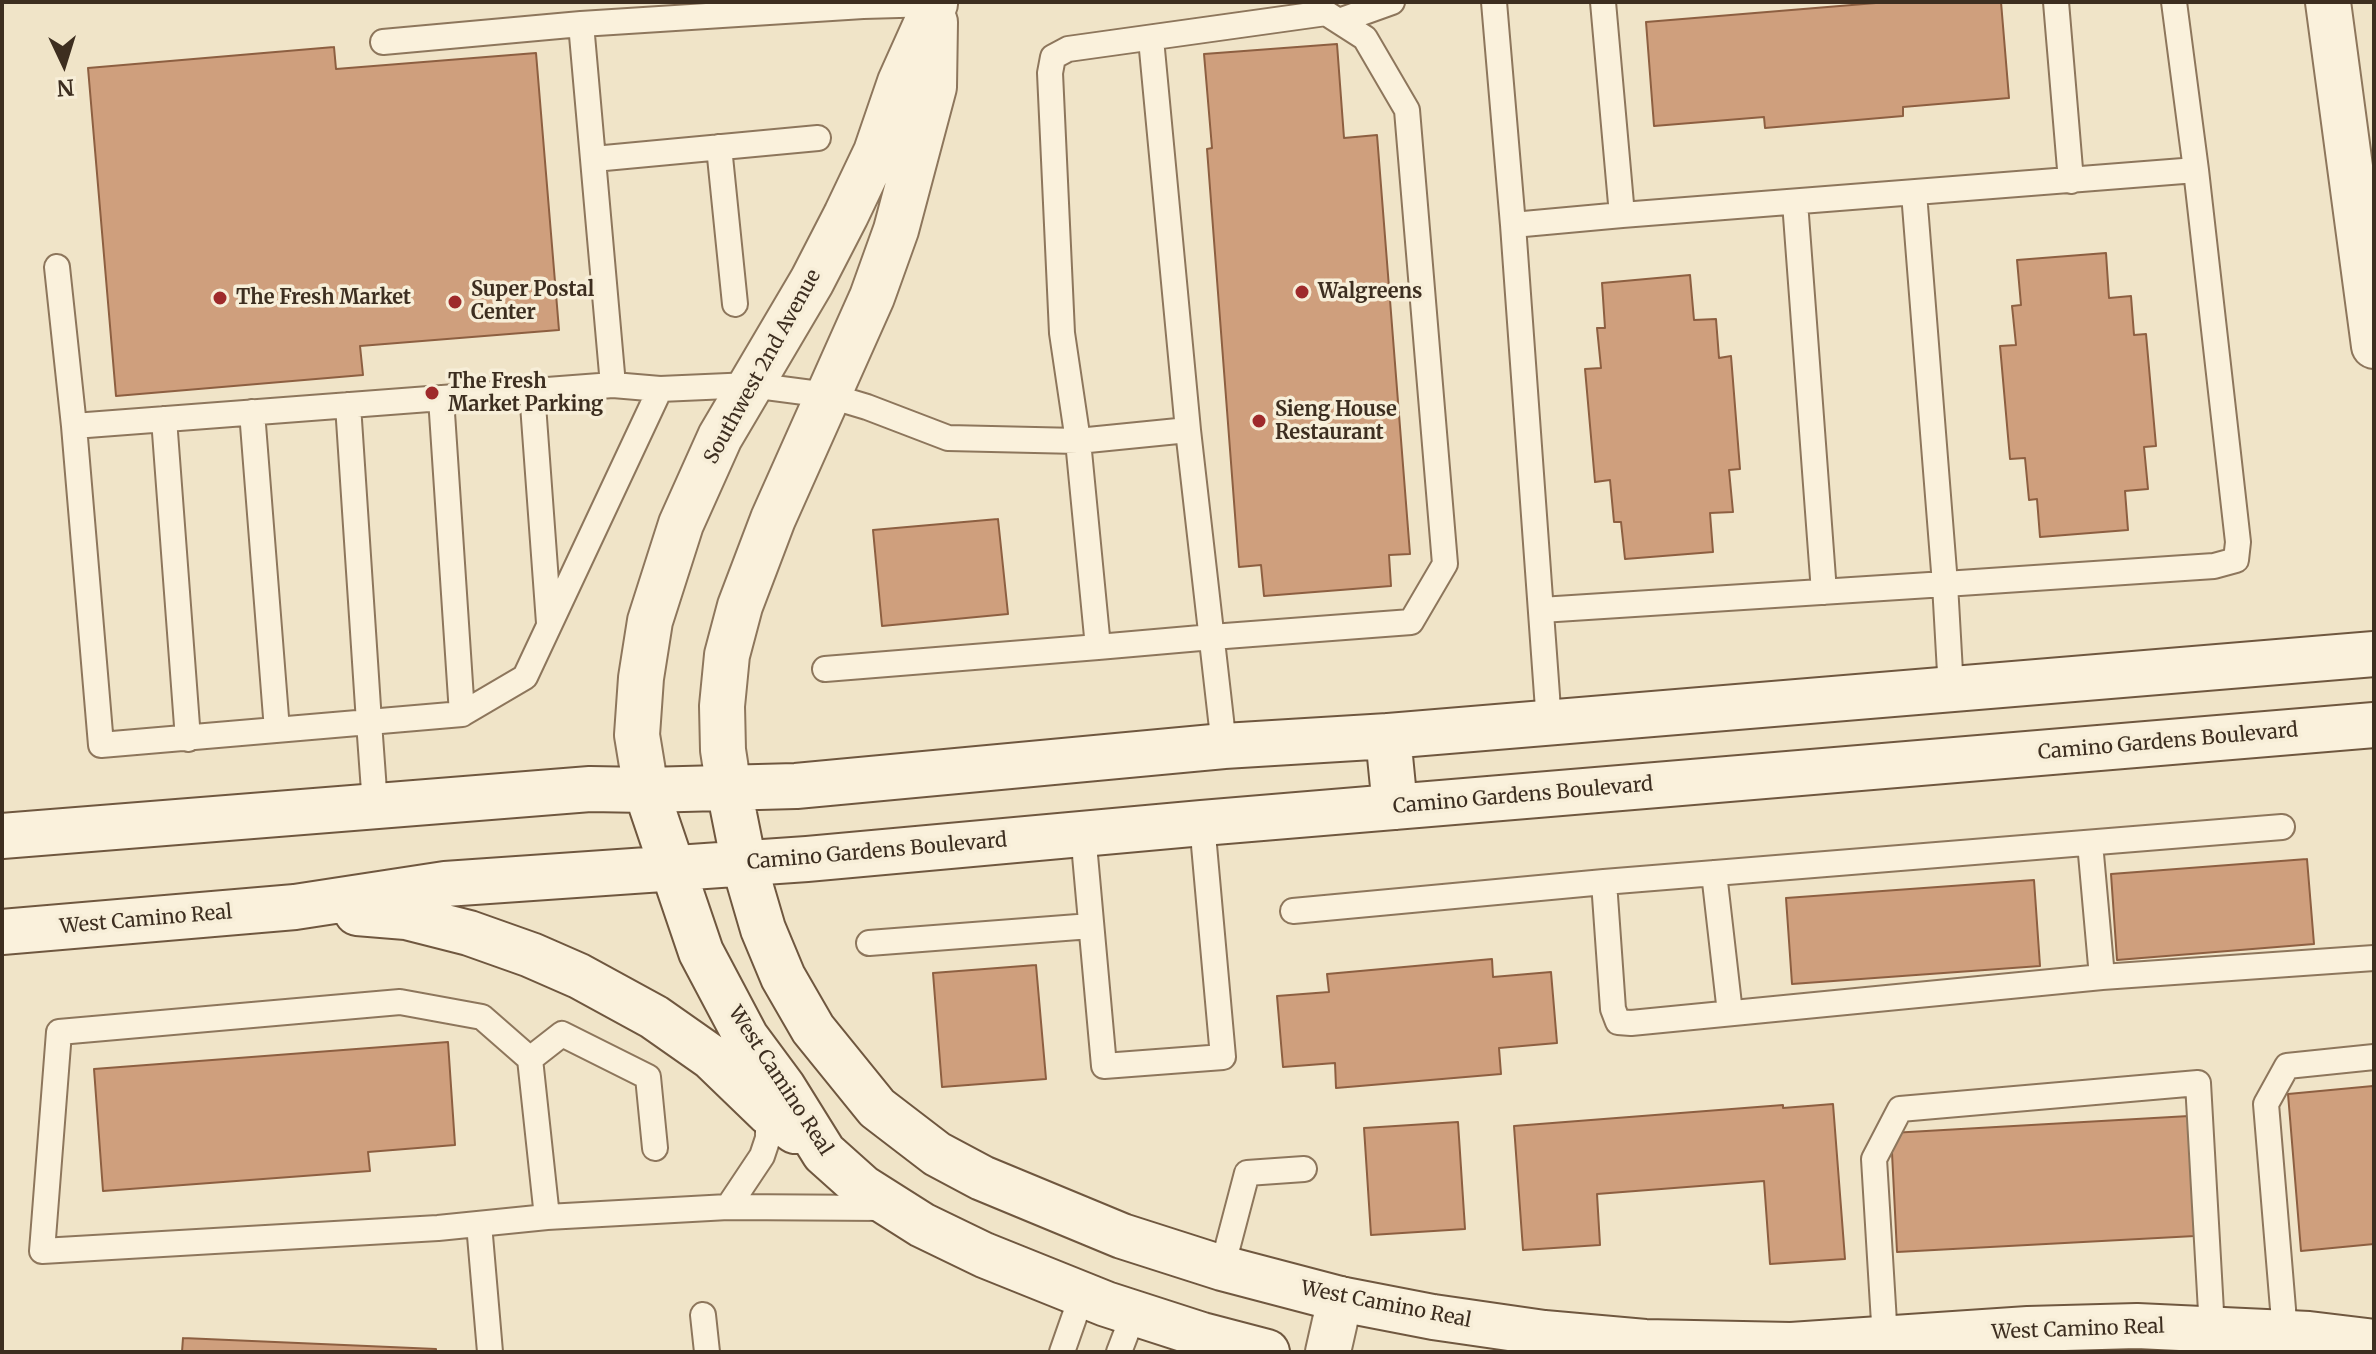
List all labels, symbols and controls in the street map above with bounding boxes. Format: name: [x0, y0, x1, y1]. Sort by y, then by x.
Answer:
north arrow: [24, 24, 104, 104]
text: N: [56, 73, 75, 103]
street label: Southwest 2nd Avenue: [700, 266, 826, 468]
place label: Super Postal Center: [471, 278, 594, 325]
place label: Walgreens: [1318, 280, 1422, 304]
marker: Walgreens: [1293, 283, 1311, 301]
place label: The Fresh Market: [236, 286, 411, 310]
marker: The Fresh Market: [211, 289, 229, 307]
marker: Super Postal Center: [446, 293, 464, 311]
place label: The Fresh Market Parking: [448, 370, 603, 417]
marker: The Fresh Market Parking: [423, 384, 441, 402]
place label: Sieng House Restaurant: [1275, 398, 1397, 445]
marker: Sieng House Restaurant: [1250, 412, 1268, 430]
street label: Camino Gardens Boulevard: [2037, 719, 2299, 765]
street label: Camino Gardens Boulevard: [1392, 773, 1654, 819]
street label: Camino Gardens Boulevard: [746, 829, 1008, 875]
street label: West Camino Real: [59, 901, 233, 939]
street label: West Camino Real: [723, 1002, 837, 1160]
street label: West Camino Real: [1299, 1277, 1473, 1333]
street label: West Camino Real: [1991, 1315, 2165, 1345]

